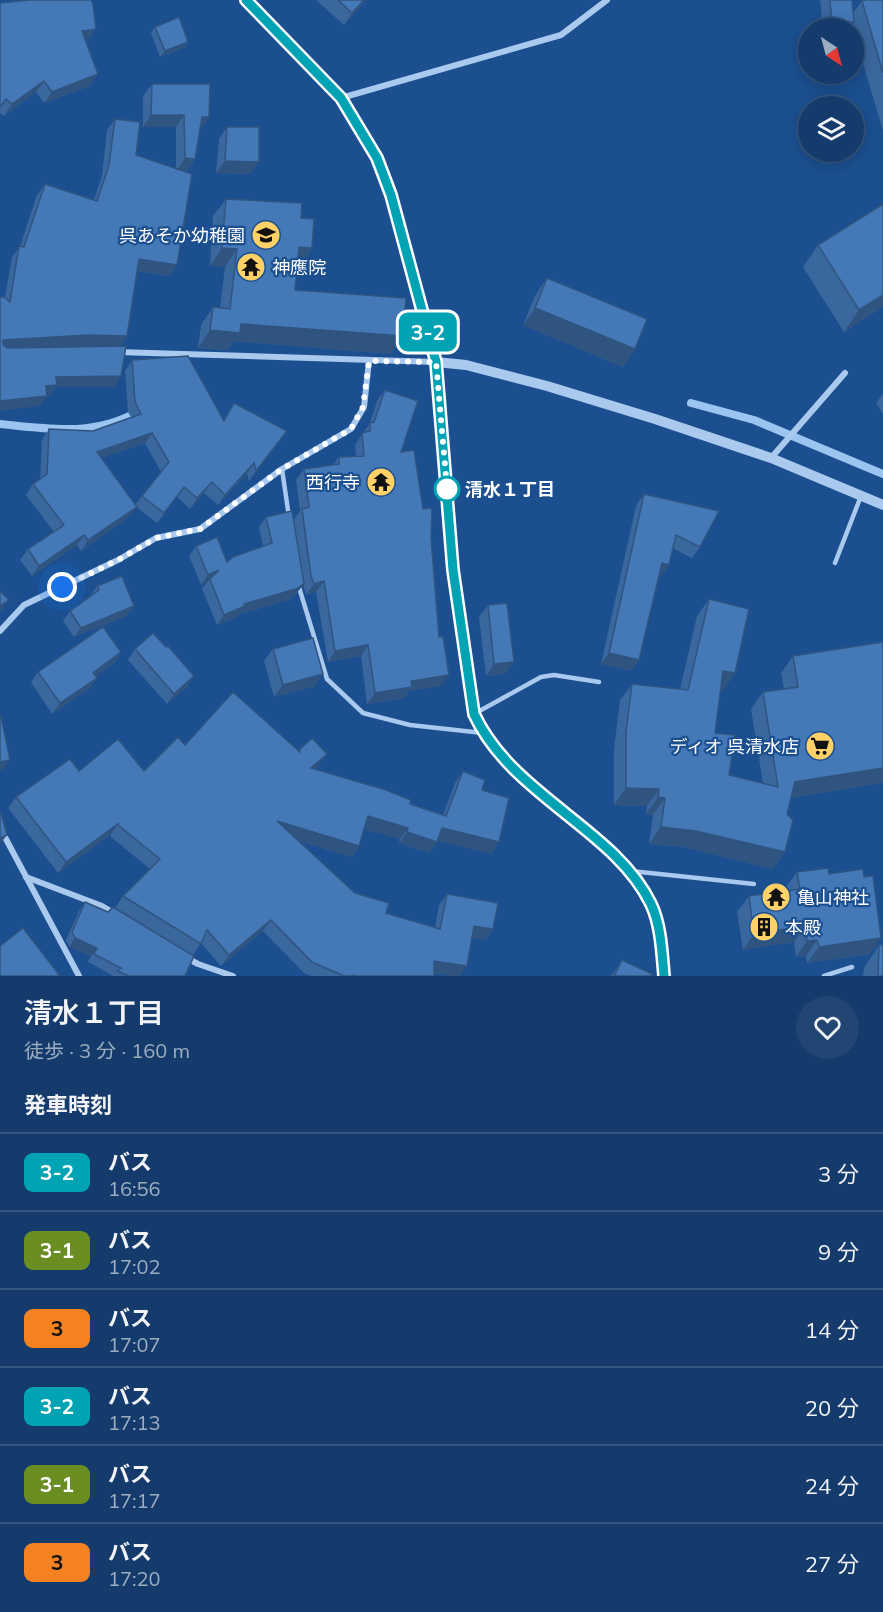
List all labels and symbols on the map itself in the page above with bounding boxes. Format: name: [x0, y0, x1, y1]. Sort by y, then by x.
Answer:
north arrow: [798, 18, 864, 84]
school or university icon: 呉あそか幼稚園: [250, 219, 282, 251]
place label: 呉あそか幼稚園: [119, 224, 245, 247]
temple icon: 神應院: [235, 251, 267, 283]
place label: 神應院: [272, 256, 326, 279]
line badge: 3-2: [394, 312, 462, 352]
temple icon: 西行寺: [365, 466, 397, 498]
place label: 西行寺: [306, 471, 360, 494]
marker: 清水１丁目: [434, 476, 460, 502]
place label: 清水１丁目: [465, 478, 555, 501]
your location: [47, 572, 77, 602]
supermarket icon: ディオ 呉清水店: [804, 730, 836, 762]
place label: ディオ 呉清水店: [670, 735, 799, 758]
temple icon: 亀山神社: [760, 881, 792, 913]
place label: 亀山神社: [797, 886, 869, 909]
building icon: 本殿: [748, 911, 780, 943]
place label: 本殿: [785, 916, 821, 939]

